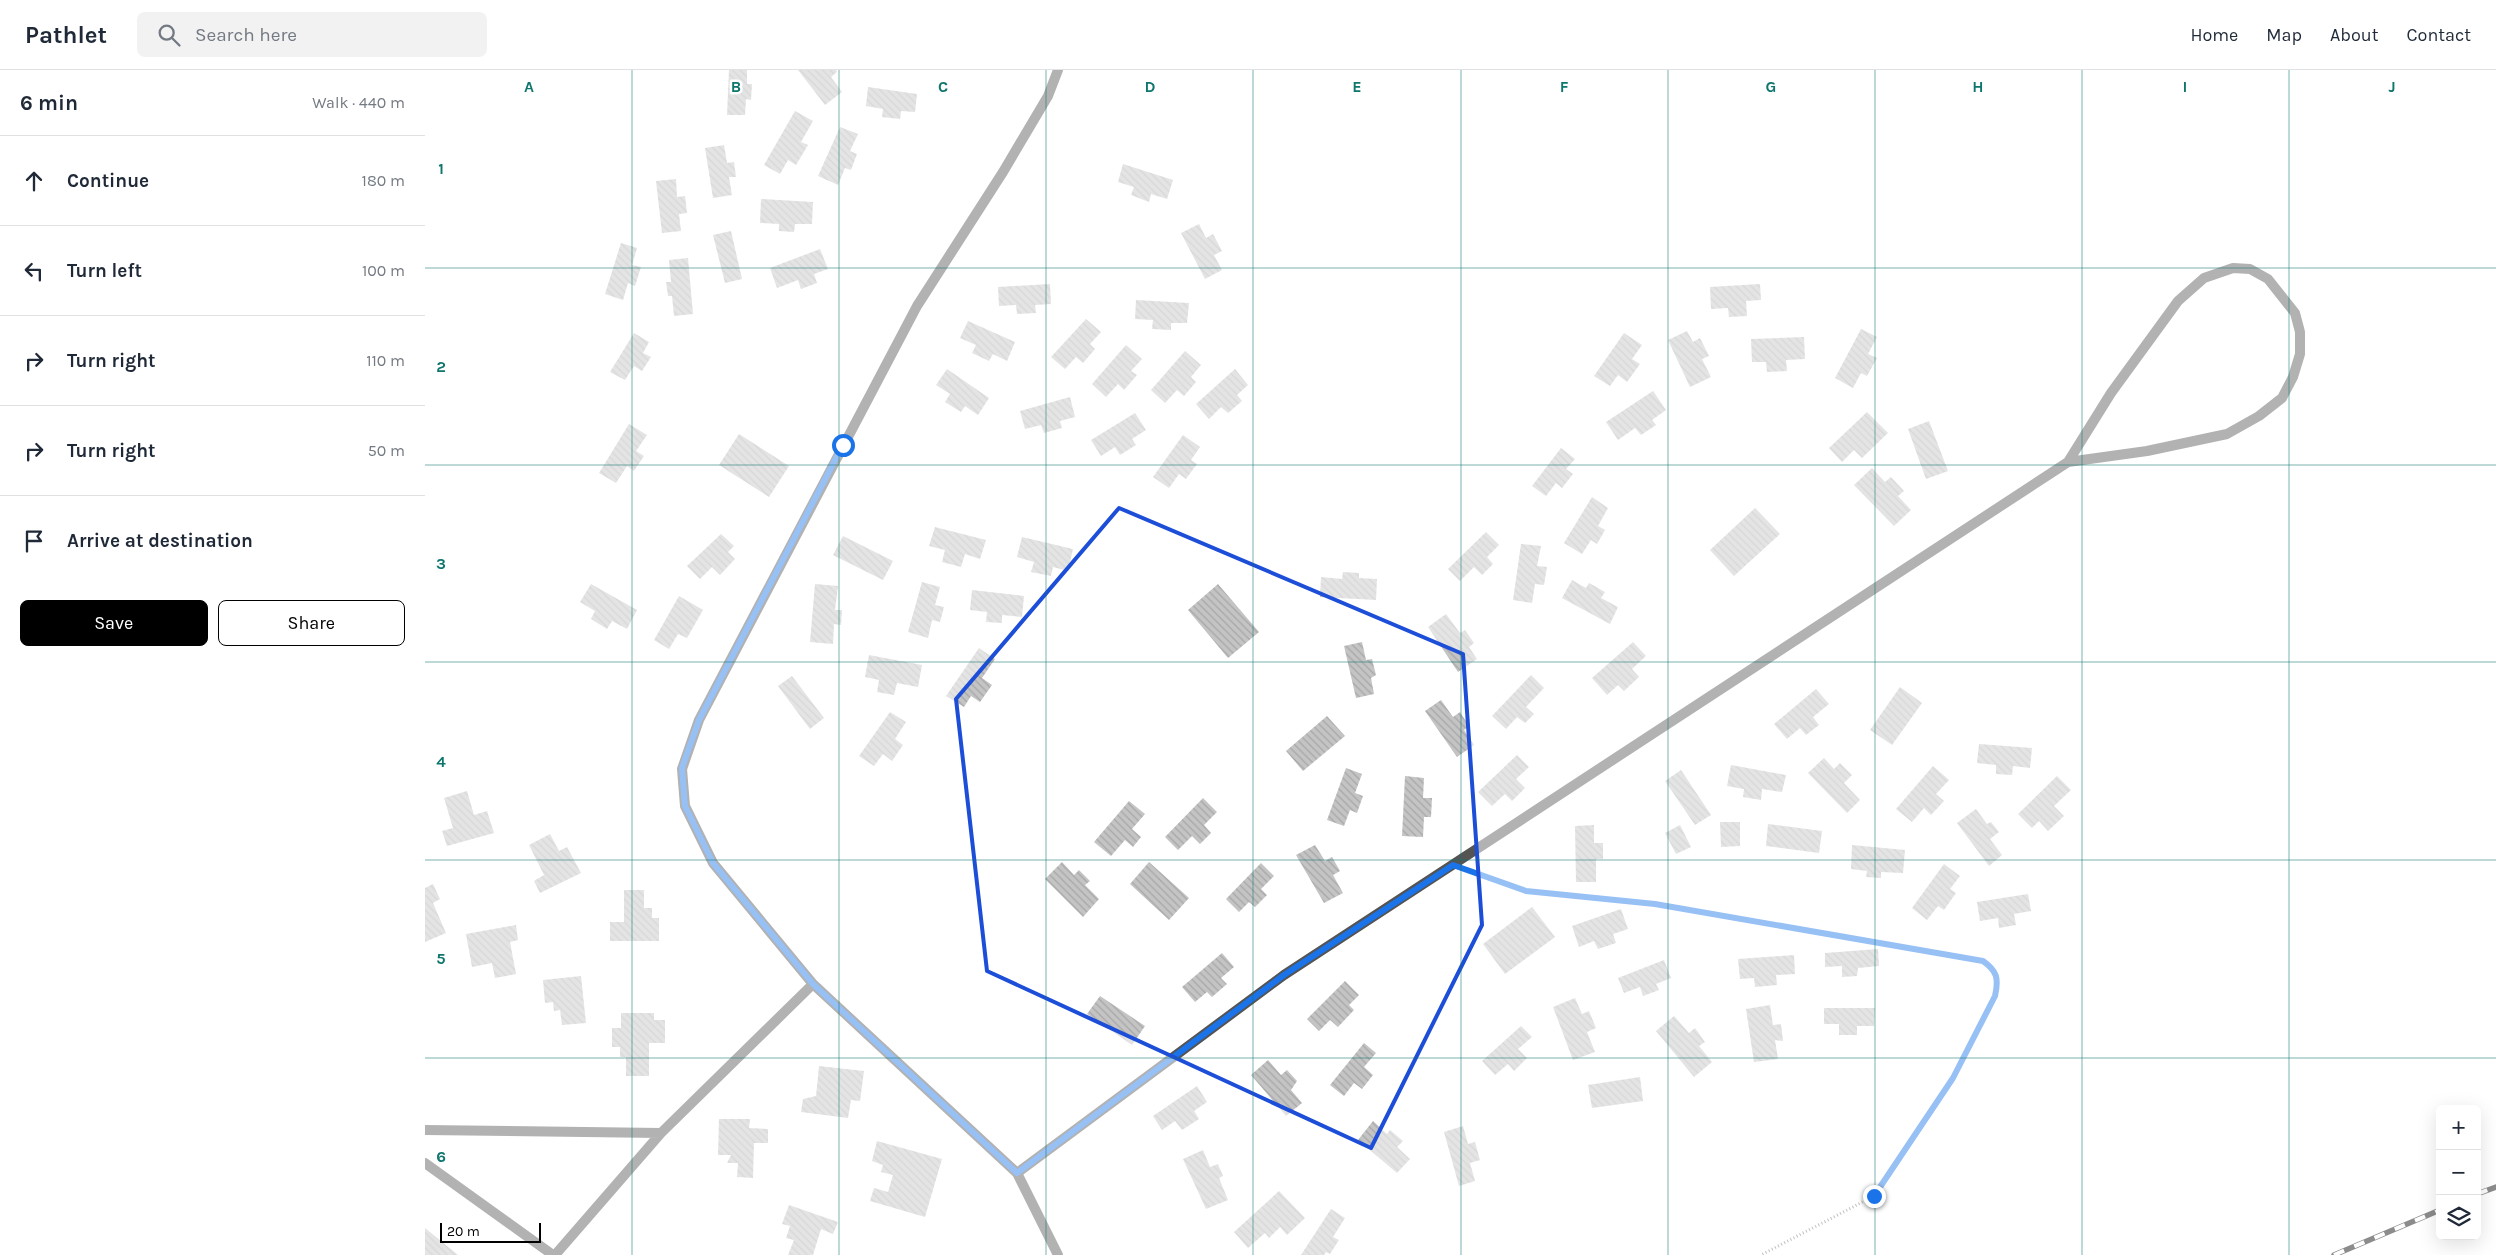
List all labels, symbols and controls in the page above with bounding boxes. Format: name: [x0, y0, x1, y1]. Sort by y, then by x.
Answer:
search box: [137, 12, 487, 57]
text: Pathlet: [25, 21, 107, 49]
icon: search: [155, 21, 183, 49]
text: Search here: [195, 24, 297, 46]
text: Home: [2190, 24, 2238, 46]
text: Map: [2266, 24, 2302, 46]
text: About: [2330, 24, 2379, 46]
text: Contact: [2407, 24, 2471, 46]
text: A: [524, 77, 534, 96]
text: B: [731, 77, 741, 96]
text: C: [938, 77, 948, 96]
text: D: [1145, 77, 1156, 96]
text: E: [1352, 77, 1362, 96]
text: F: [1560, 77, 1569, 96]
text: G: [1766, 77, 1776, 96]
text: H: [1972, 77, 1984, 96]
text: I: [2183, 77, 2187, 96]
text: J: [2388, 77, 2396, 96]
text: 6 min: [20, 91, 78, 115]
text: Walk · 440 m: [312, 93, 405, 112]
text: 1: [438, 159, 444, 178]
icon: ahead: [20, 167, 48, 195]
text: Continue: [67, 170, 149, 192]
text: 180 m: [362, 171, 405, 190]
icon: left: [20, 257, 48, 285]
text: Turn left: [67, 260, 142, 282]
text: 100 m: [362, 261, 405, 280]
icon: right: [20, 347, 48, 375]
text: Turn right: [67, 350, 156, 372]
text: 110 m: [366, 351, 405, 370]
text: 2: [436, 357, 446, 376]
route start: [832, 434, 855, 457]
icon: right: [20, 437, 48, 465]
text: Turn right: [67, 440, 156, 462]
text: 50 m: [368, 441, 405, 460]
icon: arrive: [20, 527, 48, 555]
text: Arrive at destination: [67, 530, 253, 552]
text: 3: [436, 554, 446, 573]
button: Save: [20, 600, 208, 646]
button: Share: [218, 600, 405, 646]
text: 4: [436, 752, 446, 771]
text: 5: [436, 949, 446, 968]
map controls: [2436, 1105, 2481, 1240]
button: +: [2436, 1105, 2481, 1150]
text: 6: [436, 1147, 446, 1166]
button: −: [2436, 1150, 2481, 1195]
route end: [1863, 1185, 1886, 1208]
button: layers: [2436, 1195, 2481, 1240]
scale bar: [440, 1220, 541, 1243]
text: 20 m: [447, 1223, 480, 1240]

